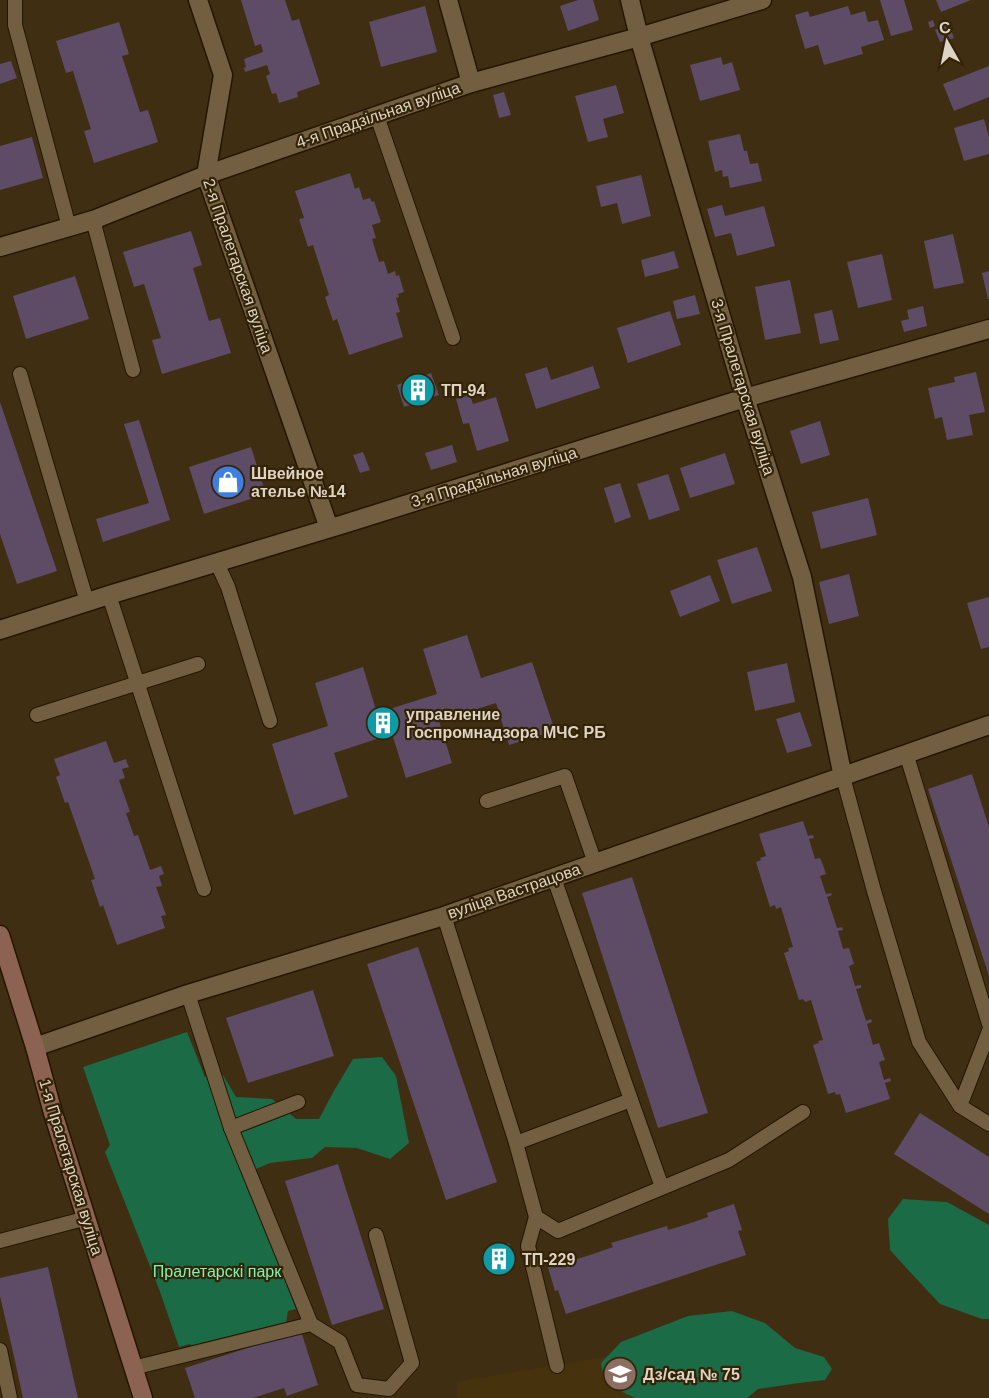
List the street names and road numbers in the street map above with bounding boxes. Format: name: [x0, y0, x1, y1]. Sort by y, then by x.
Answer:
street label: 4-я Прадзільная вуліца: [294, 79, 462, 151]
street label: 2-я Пралетарская вуліца: [200, 177, 276, 356]
street label: 3-я Пралетарская вуліца: [708, 297, 778, 477]
street label: 3-я Прадзільная вуліца: [409, 444, 579, 510]
street label: вуліца Вастрацова: [446, 860, 583, 922]
street label: 1-я Пралетарская вуліца: [36, 1077, 106, 1257]

